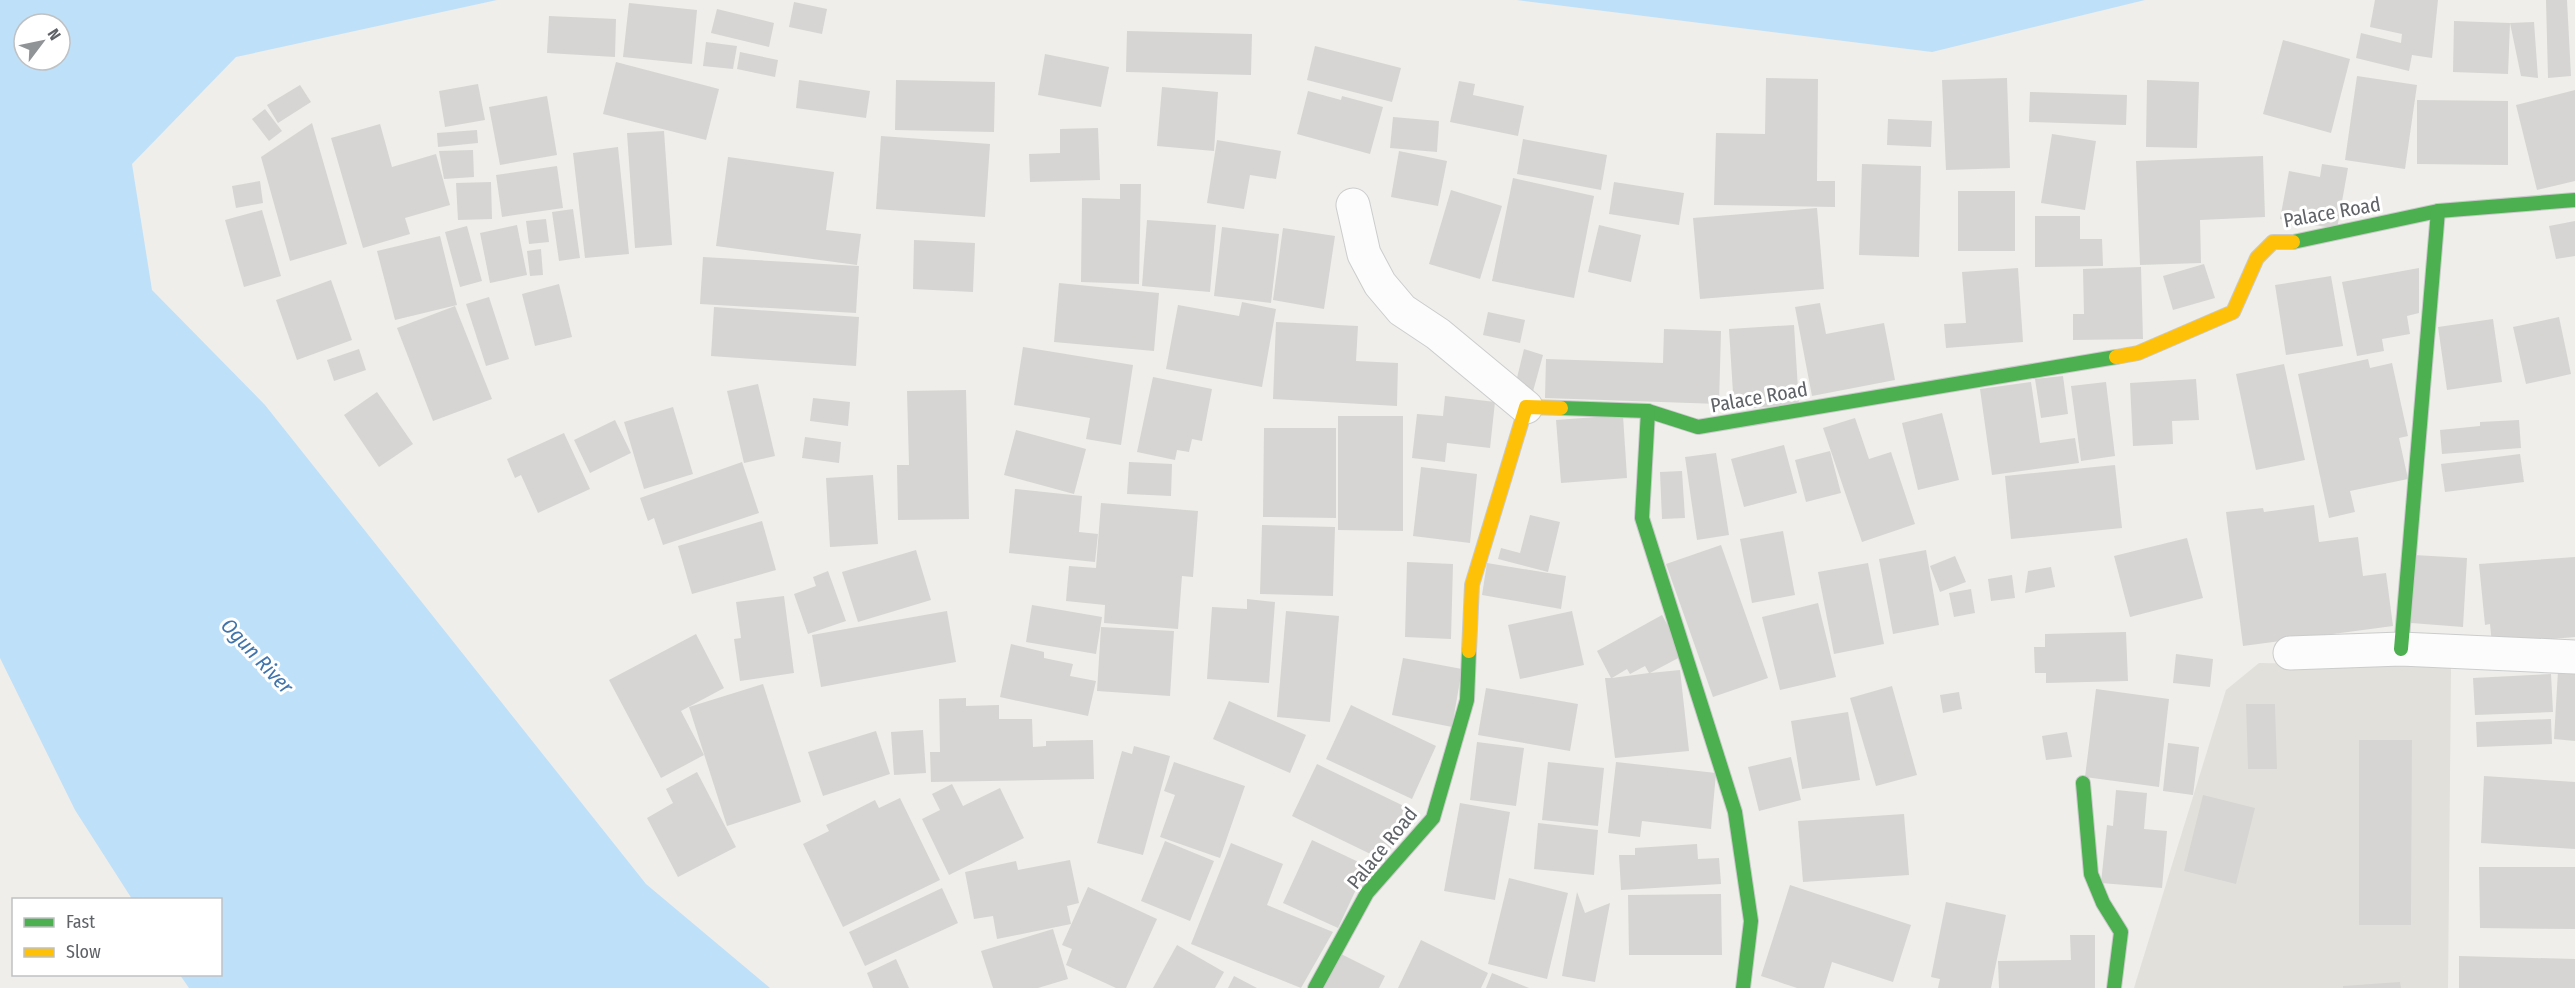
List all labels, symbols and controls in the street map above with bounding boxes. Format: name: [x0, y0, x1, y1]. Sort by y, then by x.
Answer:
north arrow: [12, 12, 72, 72]
text: N: [44, 25, 65, 43]
street label: Palace Road: [2282, 192, 2382, 232]
street label: Palace Road: [1709, 377, 1809, 417]
water label: Ogun River: [215, 613, 299, 700]
street label: Palace Road: [1342, 802, 1422, 894]
legend: [12, 898, 222, 976]
text: Fast: [66, 911, 95, 933]
text: Slow: [66, 941, 101, 963]

